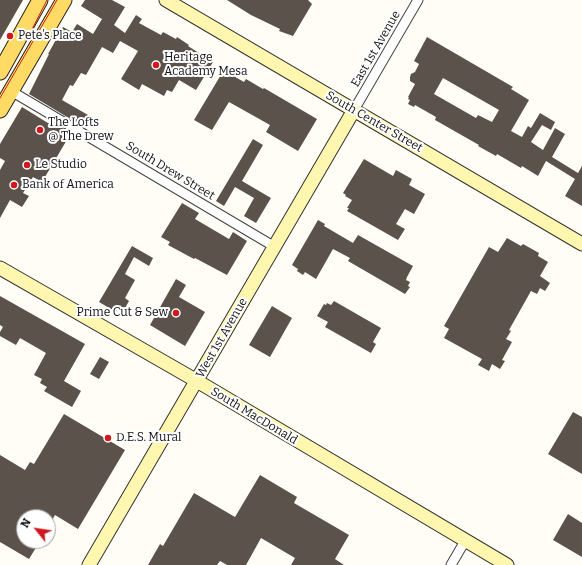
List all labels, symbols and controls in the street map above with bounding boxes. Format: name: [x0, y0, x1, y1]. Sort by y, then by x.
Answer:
street label: East 1st Avenue: [348, 8, 404, 90]
place label: Pete’s Place: [18, 29, 82, 43]
marker: Pete’s Place: [5, 31, 15, 41]
place label: Heritage Academy Mesa: [164, 51, 248, 79]
marker: Heritage Academy Mesa: [151, 60, 161, 70]
street label: South Center Street: [323, 88, 425, 156]
place label: The Lofts @ The Drew: [48, 116, 114, 144]
marker: The Lofts @ The Drew: [35, 125, 45, 135]
street label: South Drew Street: [123, 139, 217, 203]
place label: Le Studio: [35, 158, 87, 172]
marker: Le Studio: [22, 160, 32, 170]
place label: Bank of America: [22, 178, 114, 192]
marker: Bank of America: [9, 180, 19, 190]
street label: West 1st Avenue: [193, 295, 251, 381]
place label: Prime Cut & Sew: [77, 306, 168, 320]
marker: Prime Cut & Sew: [171, 308, 181, 318]
street label: South MacDonald: [208, 384, 300, 448]
place label: D.E.S. Mural: [116, 431, 181, 445]
marker: D.E.S. Mural: [103, 433, 113, 443]
north arrow: [16, 509, 56, 549]
text: N: [18, 516, 34, 530]

